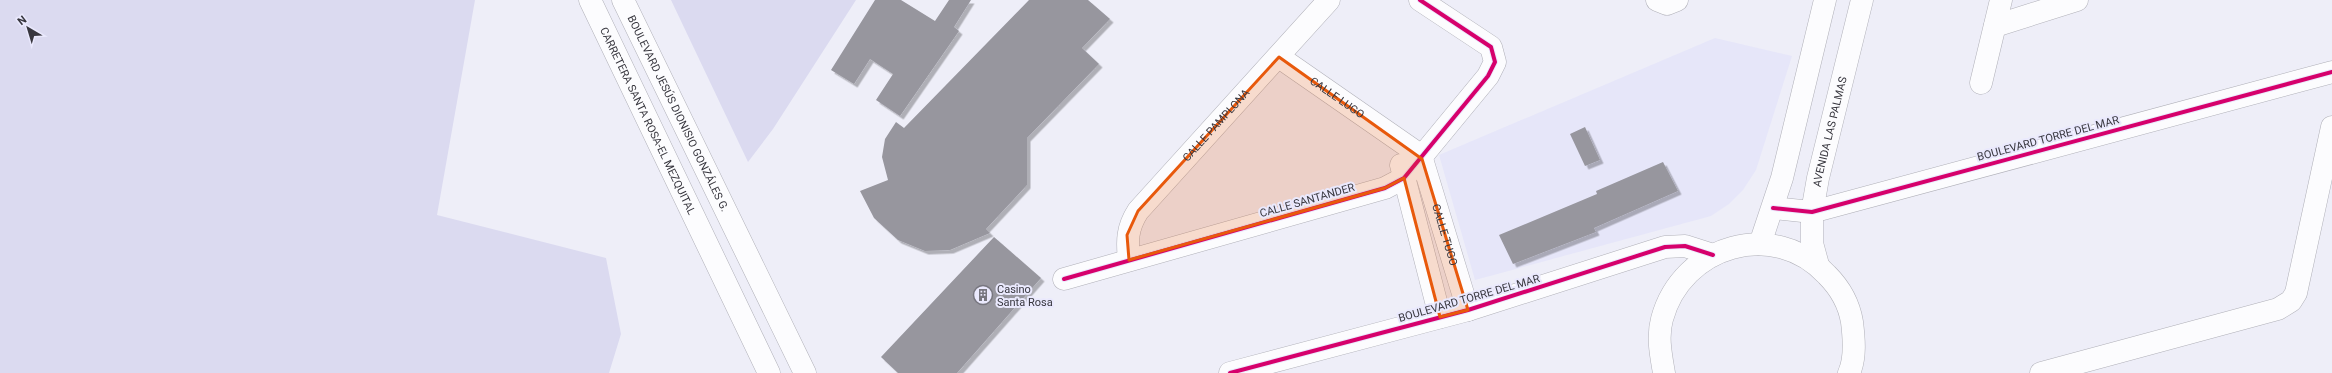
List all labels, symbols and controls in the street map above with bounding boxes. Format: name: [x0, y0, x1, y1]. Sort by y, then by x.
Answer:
north arrow: [8, 8, 48, 48]
text: N: [15, 13, 29, 28]
street label: BOULEVARD JESÚS DIONISIO GONZÁLES G.: [624, 13, 731, 214]
street label: CARRETERA SANTA ROSA-EL MEZQUITAL: [597, 25, 698, 217]
street label: CALLE LUGO: [1307, 75, 1367, 121]
street label: AVENIDA LAS PALMAS: [1811, 75, 1850, 188]
street label: CALLE PAMPLONA: [1180, 86, 1253, 164]
street label: BOULEVARD TORRE DEL MAR: [1976, 113, 2121, 164]
street label: CALLE SANTANDER: [1258, 181, 1356, 220]
street label: CALLE TUGO: [1429, 202, 1460, 267]
street label: BOULEVARD TORRE DEL MAR: [1397, 272, 1541, 325]
place label: Casino Santa Rosa: [997, 283, 1053, 309]
building icon: Casino Santa Rosa: [972, 284, 994, 306]

